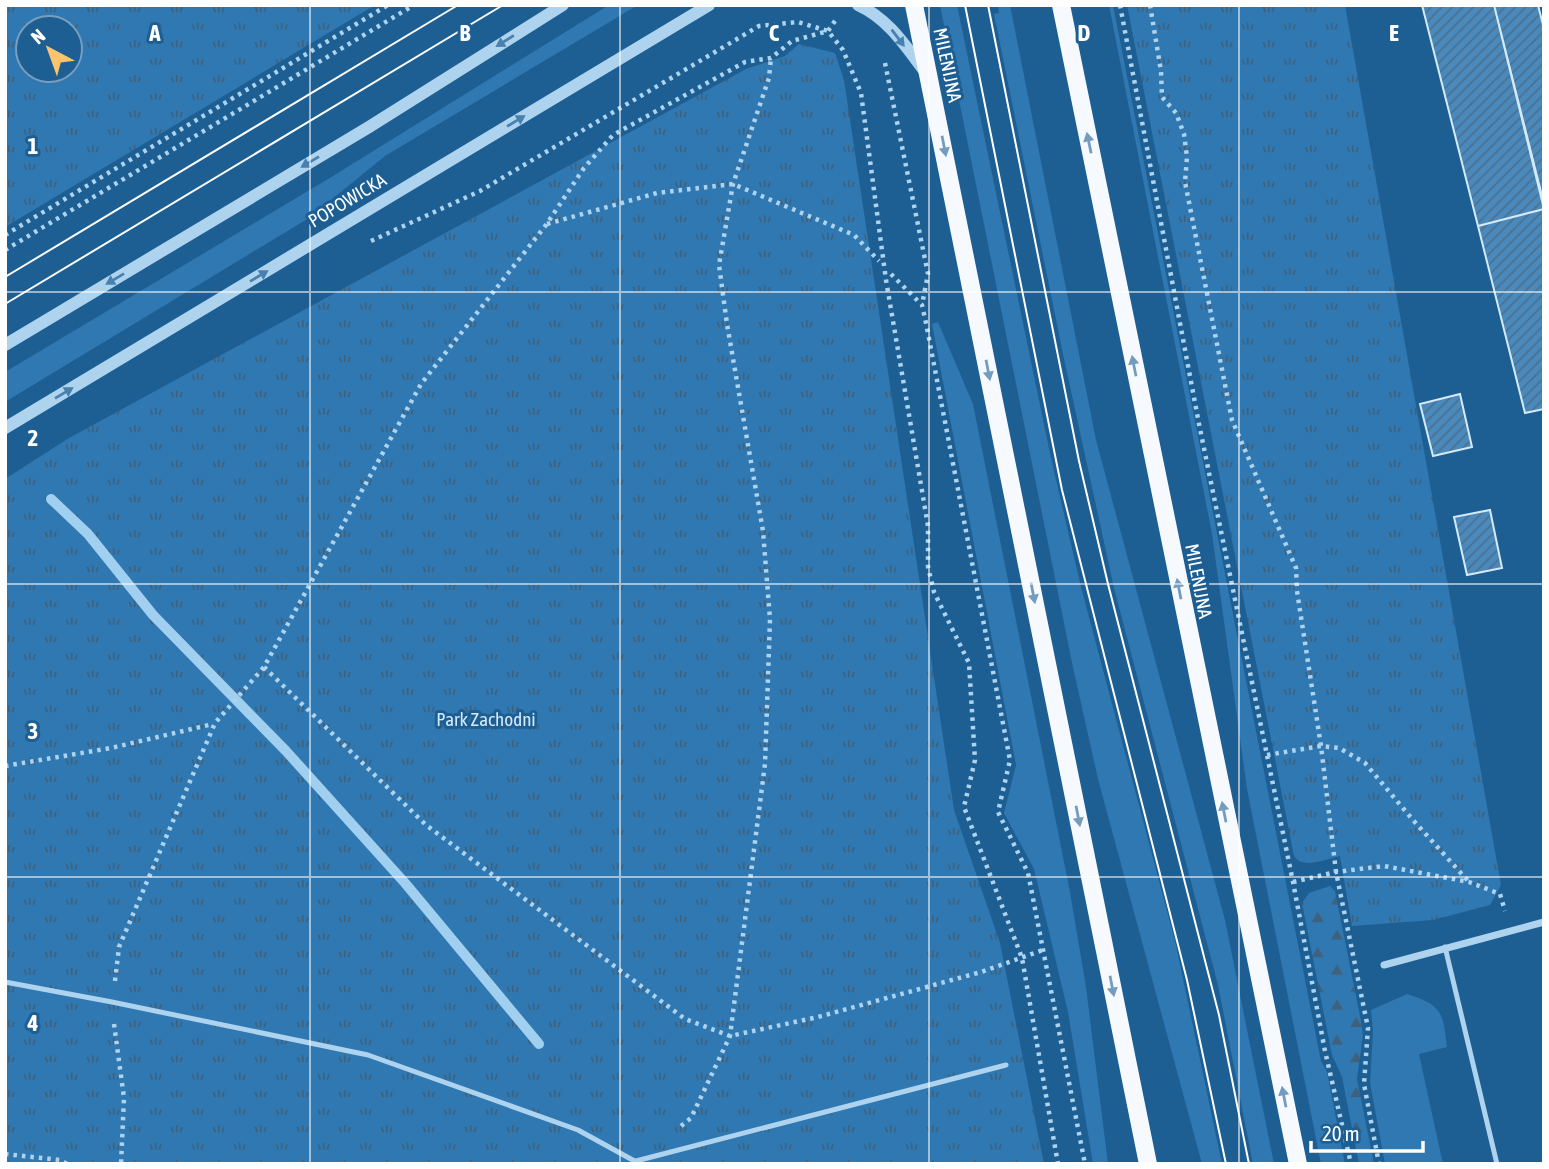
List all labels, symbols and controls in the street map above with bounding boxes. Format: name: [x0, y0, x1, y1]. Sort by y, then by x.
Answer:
north arrow: [14, 14, 84, 84]
text: A: [148, 20, 161, 46]
text: B: [460, 20, 471, 46]
text: C: [769, 20, 780, 46]
text: D: [1078, 20, 1091, 46]
text: E: [1389, 20, 1399, 46]
text: N: [26, 24, 49, 48]
street label: MILENIJNA: [929, 26, 967, 105]
one-way arrow: [891, 28, 906, 46]
one-way arrow: [496, 35, 515, 48]
one-way arrow: [506, 115, 525, 127]
one-way arrow: [1084, 132, 1095, 154]
text: 1: [28, 133, 39, 159]
one-way arrow: [938, 135, 949, 157]
one-way arrow: [301, 156, 320, 168]
street label: POPOWICKA: [304, 168, 390, 232]
one-way arrow: [249, 269, 268, 282]
one-way arrow: [105, 273, 124, 285]
one-way arrow: [1129, 355, 1140, 377]
one-way arrow: [983, 359, 994, 381]
one-way arrow: [54, 387, 73, 399]
text: 2: [28, 425, 38, 451]
street label: MILENIJNA: [1181, 542, 1217, 621]
one-way arrow: [1174, 578, 1185, 600]
one-way arrow: [1028, 582, 1039, 604]
park label: Park Zachodni: [436, 708, 536, 730]
text: 3: [28, 718, 38, 744]
one-way arrow: [1219, 801, 1230, 823]
one-way arrow: [1072, 805, 1083, 827]
one-way arrow: [1106, 975, 1117, 997]
text: 4: [27, 1010, 39, 1036]
one-way arrow: [1279, 1086, 1290, 1108]
scale bar: [1311, 1110, 1423, 1154]
text: 20 m: [1322, 1121, 1360, 1145]

